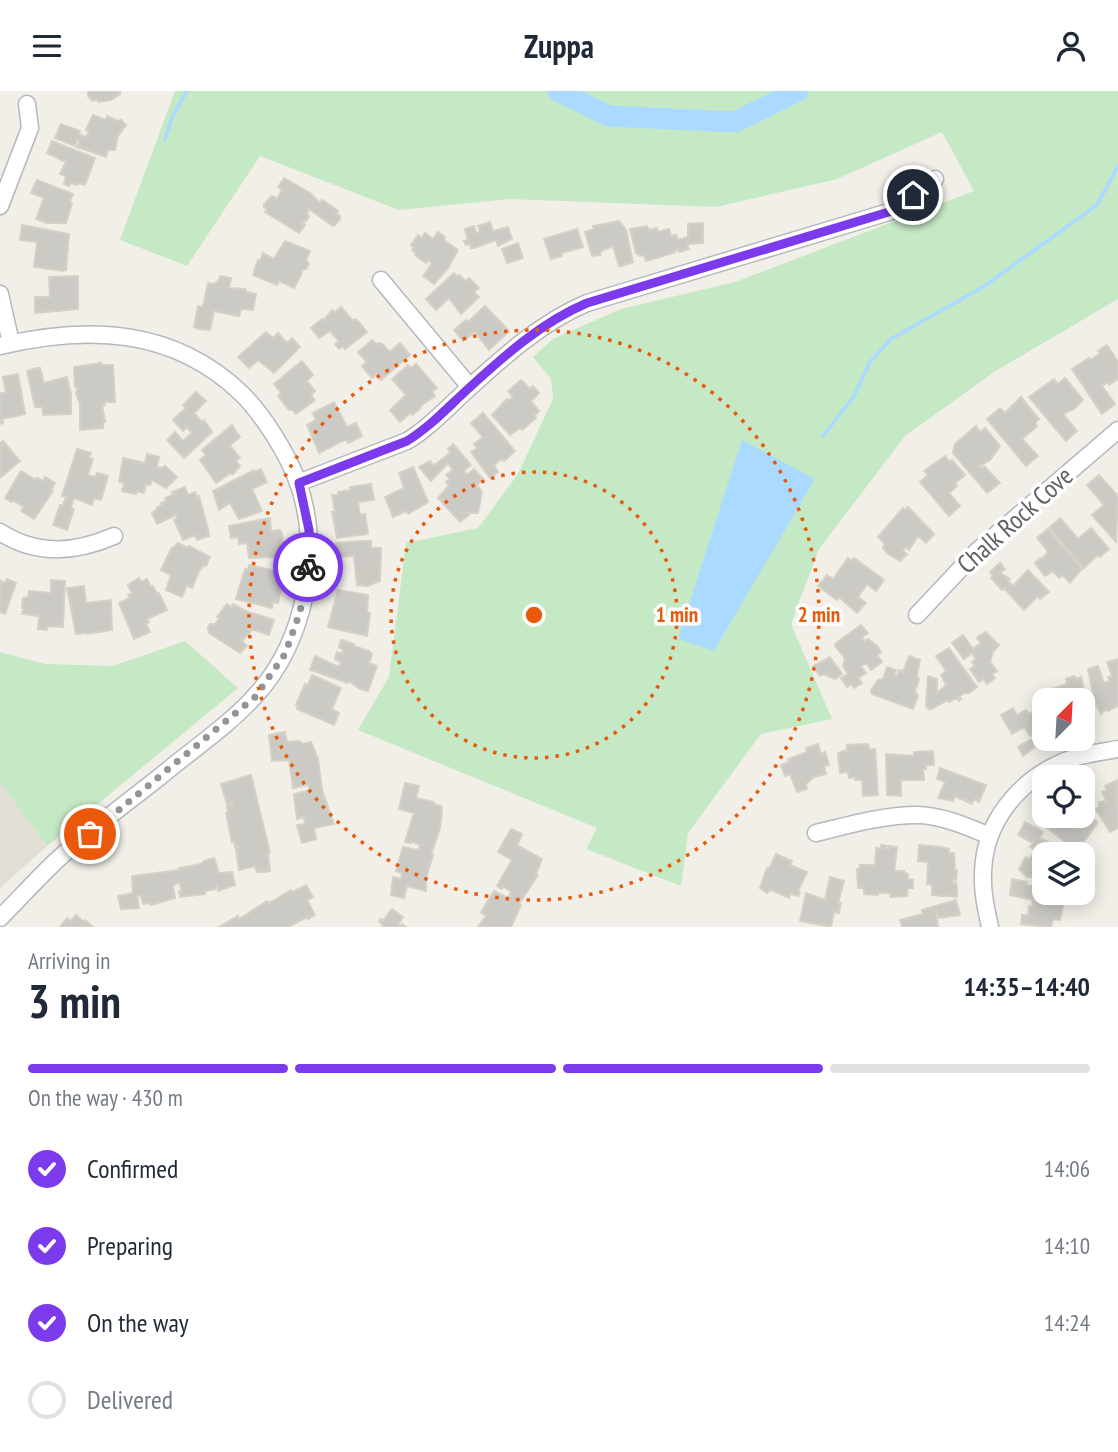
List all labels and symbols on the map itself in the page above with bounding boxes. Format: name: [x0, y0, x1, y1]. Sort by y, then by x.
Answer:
pin: [883, 165, 943, 225]
street label: Chalk Rock Cove: [950, 459, 1079, 580]
courier: [273, 532, 343, 602]
text: 1 min: [656, 601, 698, 628]
text: 2 min: [798, 601, 840, 628]
centre of rings: [522, 603, 546, 627]
north arrow: [1032, 688, 1096, 751]
pin: [60, 804, 120, 864]

